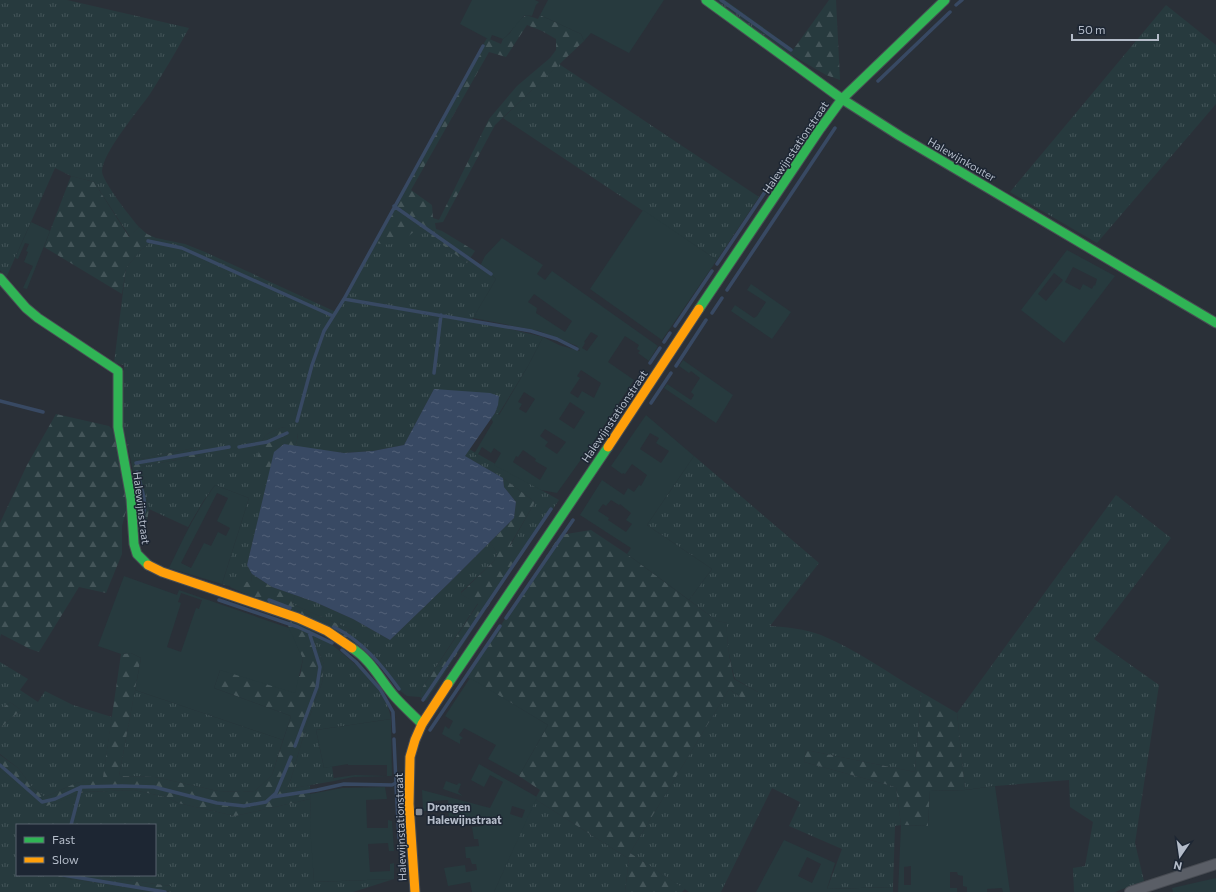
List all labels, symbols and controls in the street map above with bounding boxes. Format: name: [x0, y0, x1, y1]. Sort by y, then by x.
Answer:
scale bar: [1072, 16, 1158, 42]
text: 50 m: [1078, 22, 1106, 36]
street label: Halewijnstationstraat: [759, 98, 831, 196]
street label: Halewijnkouter: [926, 134, 999, 184]
street label: Halewijnstationstraat: [578, 367, 650, 465]
street label: Halewijnstraat: [131, 471, 153, 545]
street label: Halewijnstationstraat: [392, 772, 408, 881]
place label: Drongen Halewijnstraat: [427, 800, 502, 826]
marker: Drongen Halewijnstraat: [414, 807, 424, 817]
legend: [16, 824, 156, 876]
text: Fast: [52, 832, 75, 846]
north arrow: [1160, 836, 1200, 876]
text: Slow: [52, 852, 79, 866]
text: N: [1172, 859, 1183, 873]

